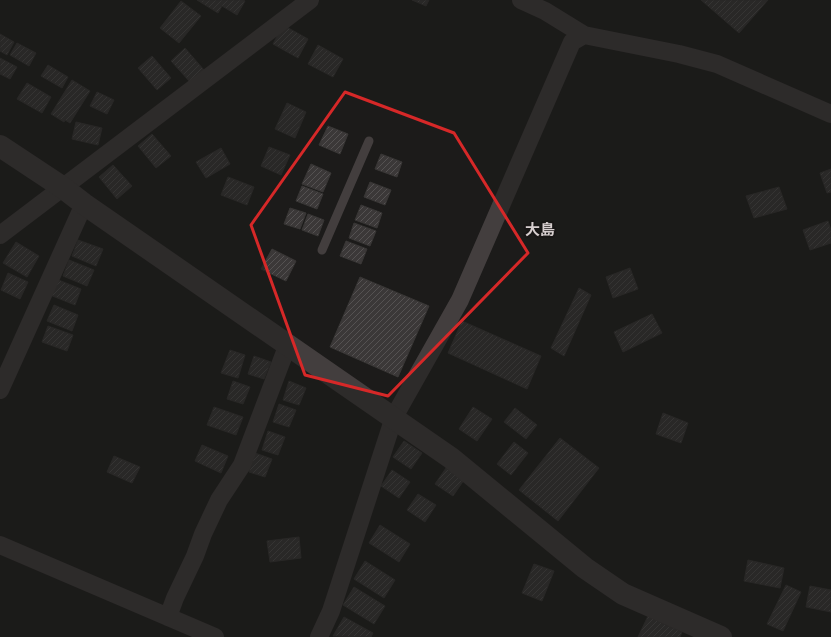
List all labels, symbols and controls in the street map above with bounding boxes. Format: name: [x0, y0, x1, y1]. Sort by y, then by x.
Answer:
district label: 大島: [525, 221, 555, 239]

